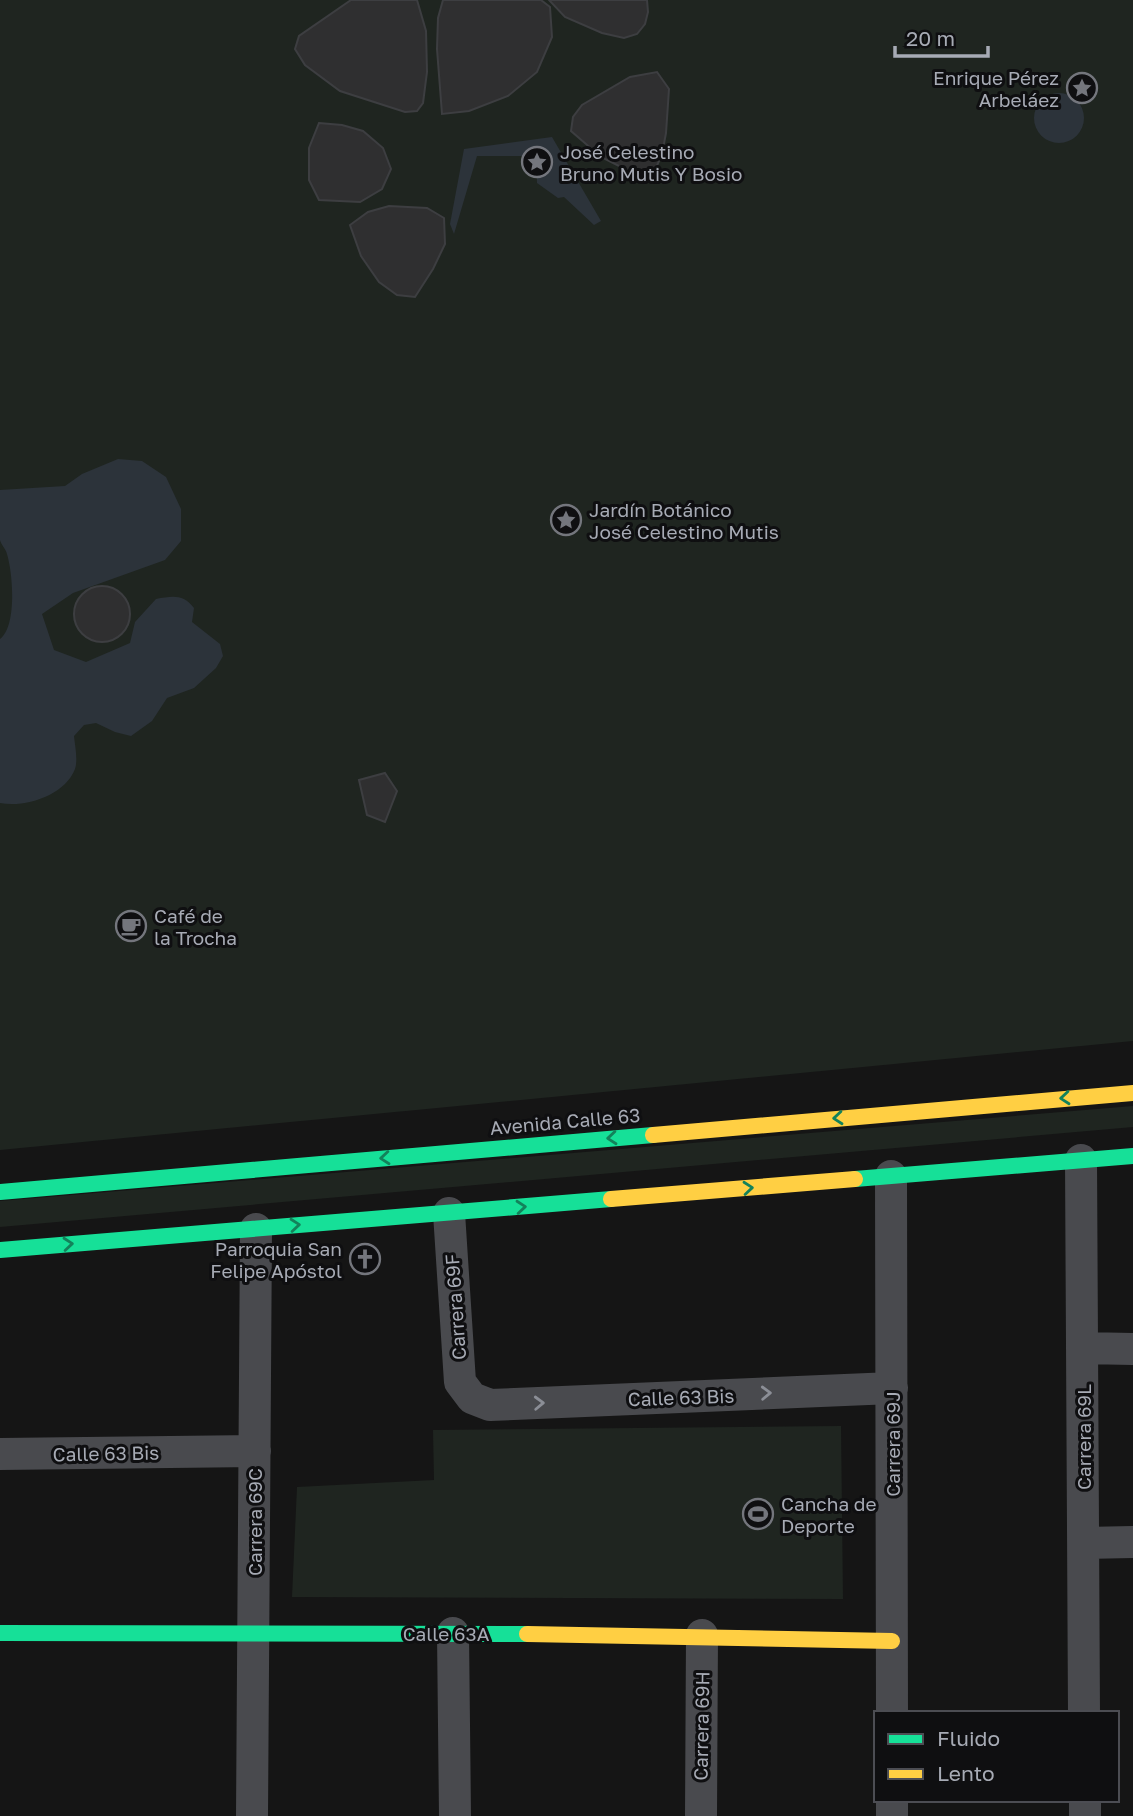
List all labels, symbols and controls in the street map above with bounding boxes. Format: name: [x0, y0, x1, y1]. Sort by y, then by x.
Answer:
scale bar: [895, 14, 988, 58]
text: 20 m: [906, 25, 955, 51]
place label: Enrique Pérez Arbeláez: [933, 66, 1059, 111]
place icon: Enrique Pérez Arbeláez: [1065, 71, 1099, 105]
place label: José Celestino Bruno Mutis Y Bosio: [560, 140, 742, 185]
place icon: José Celestino Bruno Mutis Y Bosio: [520, 145, 554, 179]
place label: Jardín Botánico José Celestino Mutis: [589, 498, 779, 543]
place icon: Jardín Botánico José Celestino Mutis: [549, 503, 583, 537]
place label: Café de la Trocha: [154, 904, 237, 949]
cafe icon: Café de la Trocha: [114, 909, 148, 943]
one-way arrow: [1059, 1090, 1070, 1105]
street label: Avenida Calle 63: [489, 1103, 641, 1139]
one-way arrow: [832, 1110, 844, 1125]
one-way arrow: [606, 1130, 617, 1145]
one-way arrow: [379, 1150, 390, 1165]
one-way arrow: [743, 1181, 754, 1196]
one-way arrow: [516, 1200, 527, 1215]
one-way arrow: [290, 1218, 301, 1233]
one-way arrow: [63, 1237, 74, 1252]
place label: Parroquia San Felipe Apóstol: [210, 1237, 342, 1282]
church icon: Parroquia San Felipe Apóstol: [348, 1242, 382, 1276]
street label: Carrera 69F: [440, 1253, 470, 1361]
street label: Calle 63 Bis: [627, 1384, 735, 1410]
street label: Carrera 69L: [1072, 1384, 1095, 1490]
one-way arrow: [761, 1386, 772, 1401]
street label: Carrera 69J: [881, 1391, 904, 1497]
one-way arrow: [534, 1396, 545, 1411]
street label: Calle 63 Bis: [52, 1441, 160, 1465]
street label: Carrera 69C: [243, 1468, 266, 1576]
place label: Cancha de Deporte: [781, 1492, 877, 1537]
sports icon: Cancha de Deporte: [741, 1497, 775, 1531]
street label: Calle 63A: [403, 1622, 490, 1645]
street label: Carrera 69H: [689, 1671, 713, 1781]
legend: [874, 1711, 1119, 1802]
text: Fluido: [937, 1725, 1000, 1751]
text: Lento: [937, 1760, 995, 1786]

